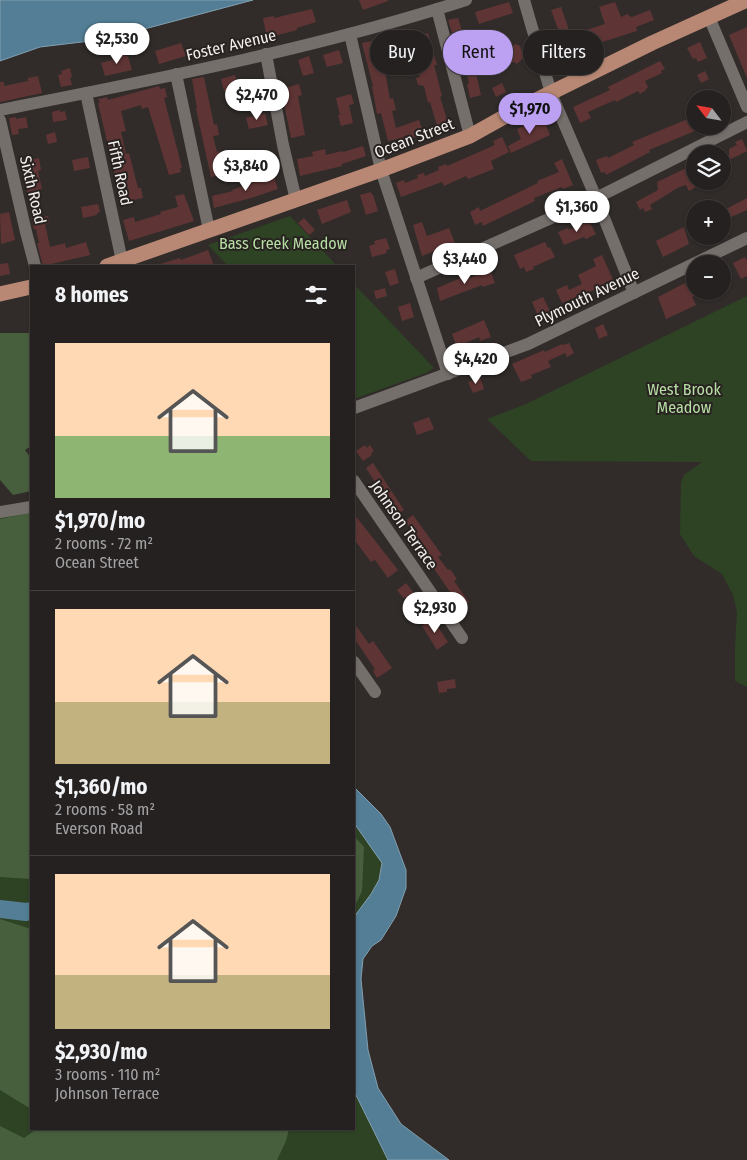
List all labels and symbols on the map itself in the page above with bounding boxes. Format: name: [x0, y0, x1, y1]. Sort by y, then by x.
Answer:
pin: $2,530: [76, 22, 158, 65]
street label: Foster Avenue: [184, 25, 278, 65]
pin: $2,470: [216, 78, 298, 121]
north arrow: [686, 90, 731, 135]
pin: $1,970: [489, 92, 571, 135]
street label: Ocean Street: [372, 114, 457, 162]
street label: Fifth Road: [104, 139, 136, 207]
pin: $3,840: [205, 150, 287, 192]
street label: Sixth Road: [16, 154, 50, 226]
pin: $1,360: [536, 190, 618, 233]
park label: Bass Creek Meadow: [219, 234, 348, 253]
pin: $3,440: [424, 242, 506, 285]
street label: Plymouth Avenue: [532, 263, 642, 331]
pin: $4,420: [435, 342, 517, 385]
park label: West Brook Meadow: [647, 380, 721, 417]
street label: Johnson Terrace: [366, 477, 442, 573]
pin: $2,930: [394, 592, 476, 634]

